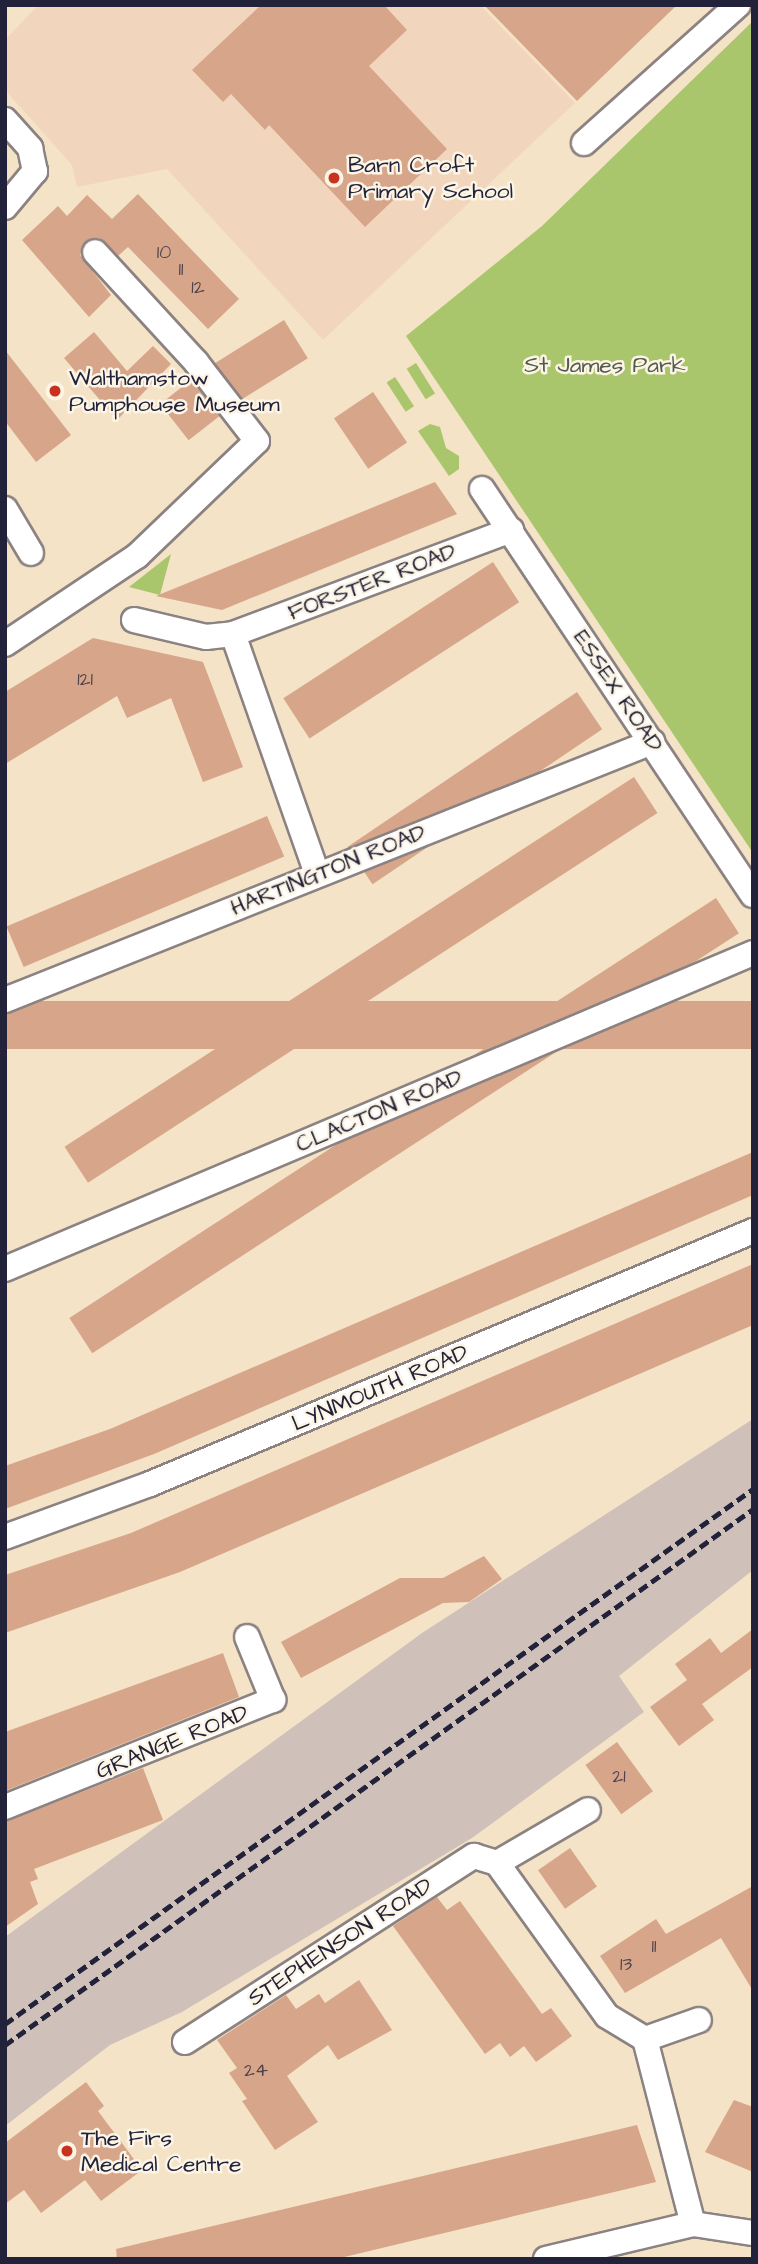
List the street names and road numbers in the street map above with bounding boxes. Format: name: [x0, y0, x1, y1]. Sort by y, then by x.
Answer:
street label: FORSTER ROAD: [284, 537, 460, 627]
street label: ESSEX ROAD: [567, 625, 669, 757]
street label: HARTINGTON ROAD: [226, 818, 430, 922]
street label: CLACTON ROAD: [292, 1064, 466, 1158]
street label: LYNMOUTH ROAD: [288, 1338, 472, 1438]
street label: GRANGE ROAD: [92, 1699, 252, 1785]
street label: STEPHENSON ROAD: [242, 1872, 438, 2012]

